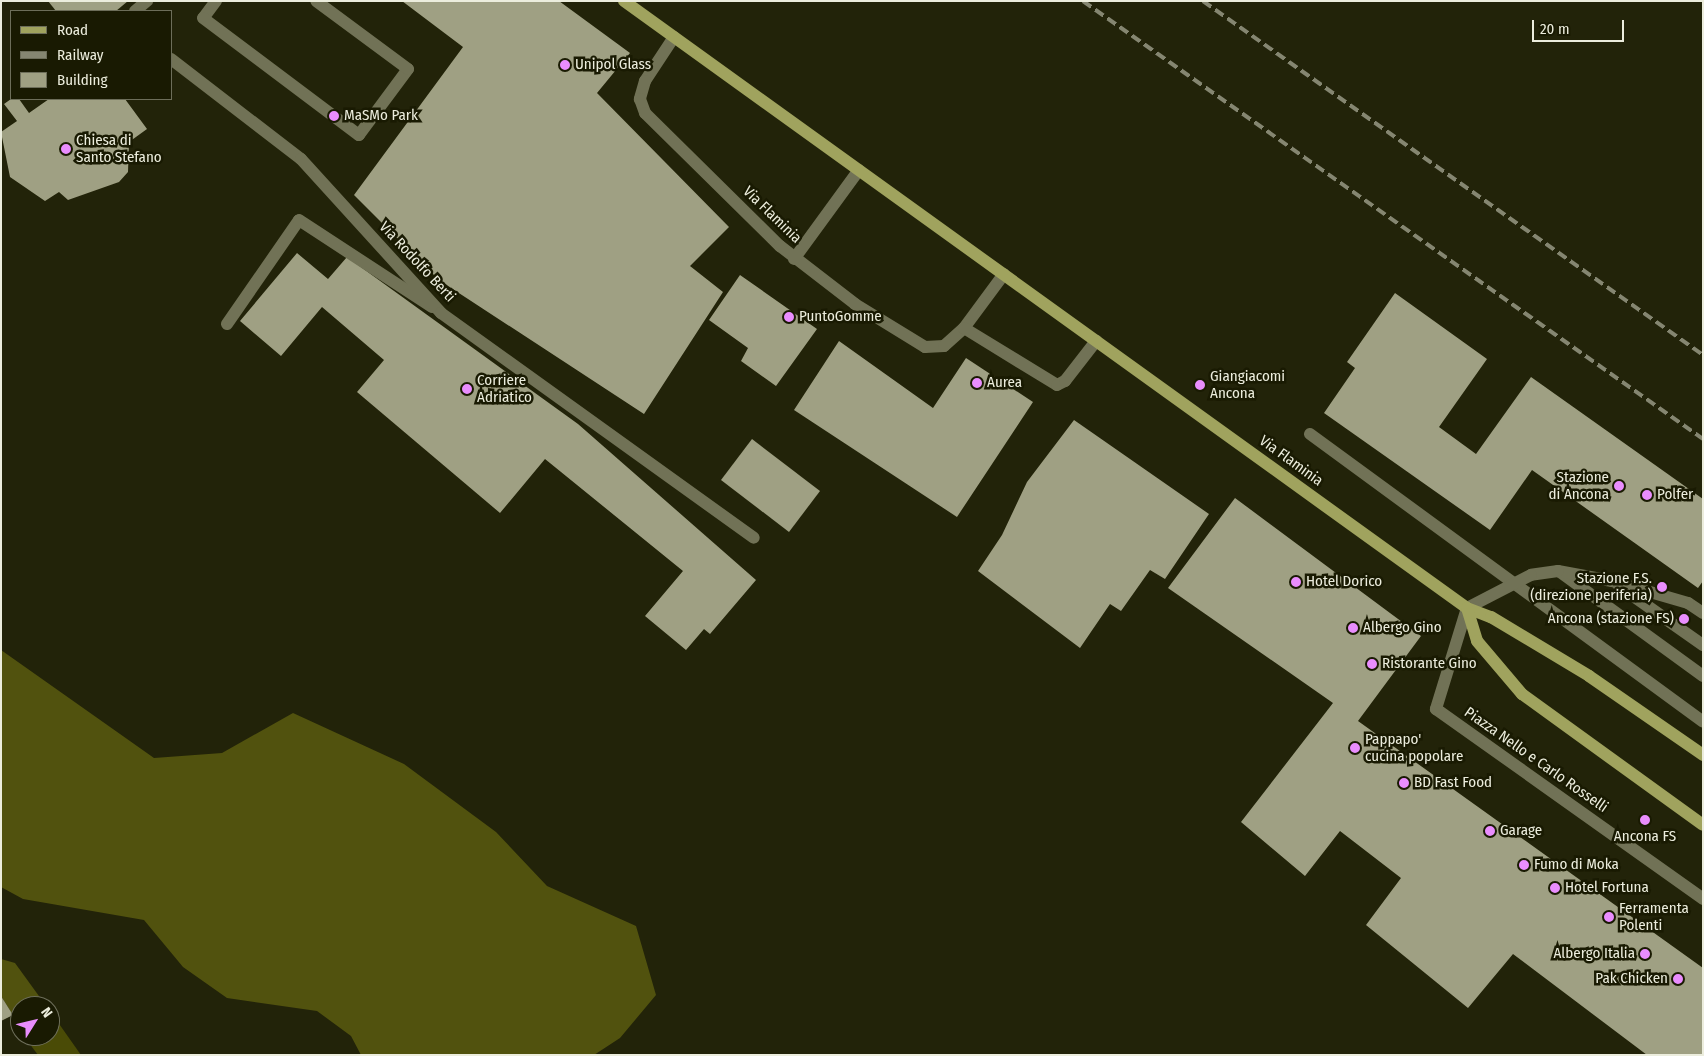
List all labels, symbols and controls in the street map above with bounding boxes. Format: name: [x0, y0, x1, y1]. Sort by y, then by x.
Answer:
legend: [10, 10, 172, 100]
scale bar: [1534, 10, 1626, 42]
text: 20 m: [1540, 20, 1570, 38]
text: Road: [57, 21, 88, 39]
text: Railway: [57, 46, 104, 64]
place label: Unipol Glass: [575, 56, 651, 74]
marker: Unipol Glass: [559, 59, 571, 71]
text: Building: [57, 71, 108, 89]
place label: MaSMo Park: [344, 107, 418, 125]
marker: MaSMo Park: [328, 110, 340, 122]
place label: Chiesa di Santo Stefano: [76, 131, 162, 166]
marker: Chiesa di Santo Stefano: [60, 143, 72, 155]
street label: Via Flaminia: [739, 183, 805, 247]
street label: Via Rodolfo Berti: [375, 218, 459, 306]
place label: PuntoGomme: [799, 308, 882, 326]
marker: PuntoGomme: [783, 311, 795, 323]
place label: Giangiacomi Ancona: [1210, 367, 1285, 402]
place label: Corriere Adriatico: [477, 371, 532, 406]
place label: Aurea: [987, 374, 1022, 392]
marker: Aurea: [971, 377, 983, 389]
marker: Giangiacomi Ancona: [1194, 379, 1206, 391]
marker: Corriere Adriatico: [461, 383, 473, 395]
street label: Via Flaminia: [1256, 432, 1326, 490]
place label: Stazione di Ancona: [1549, 468, 1609, 503]
marker: Stazione di Ancona: [1613, 480, 1625, 492]
place label: Polfer: [1657, 486, 1693, 504]
marker: Polfer: [1641, 489, 1653, 501]
place label: Stazione F.S. (direzione periferia): [1530, 569, 1652, 604]
place label: Hotel Dorico: [1306, 573, 1382, 591]
marker: Hotel Dorico: [1290, 576, 1302, 588]
marker: Stazione F.S. (direzione periferia): [1656, 581, 1668, 593]
place label: Ancona (stazione FS): [1548, 610, 1674, 628]
marker: Ancona (stazione FS): [1678, 613, 1690, 625]
place label: Albergo Gino: [1363, 619, 1442, 637]
marker: Albergo Gino: [1347, 622, 1359, 634]
place label: Ristorante Gino: [1382, 655, 1477, 673]
marker: Ristorante Gino: [1366, 658, 1378, 670]
street label: Piazza Nello e Carlo Rosselli: [1461, 704, 1611, 816]
place label: Pappapo' cucina popolare: [1365, 730, 1463, 765]
marker: Pappapo' cucina popolare: [1349, 742, 1361, 754]
place label: BD Fast Food: [1414, 774, 1492, 792]
marker: BD Fast Food: [1398, 777, 1410, 789]
marker: Ancona FS: [1639, 814, 1651, 826]
place label: Garage: [1500, 822, 1542, 840]
marker: Garage: [1484, 825, 1496, 837]
place label: Ancona FS: [1614, 828, 1676, 846]
place label: Fumo di Moka: [1534, 856, 1619, 874]
marker: Fumo di Moka: [1518, 859, 1530, 871]
place label: Hotel Fortuna: [1565, 879, 1649, 897]
marker: Hotel Fortuna: [1549, 882, 1561, 894]
place label: Ferramenta Polenti: [1619, 899, 1689, 934]
marker: Ferramenta Polenti: [1603, 911, 1615, 923]
place label: Albergo Italia: [1553, 945, 1635, 963]
marker: Albergo Italia: [1639, 948, 1651, 960]
place label: Pak Chicken: [1595, 970, 1668, 988]
marker: Pak Chicken: [1672, 973, 1684, 985]
north arrow: [10, 996, 60, 1046]
text: N: [37, 1004, 56, 1021]

